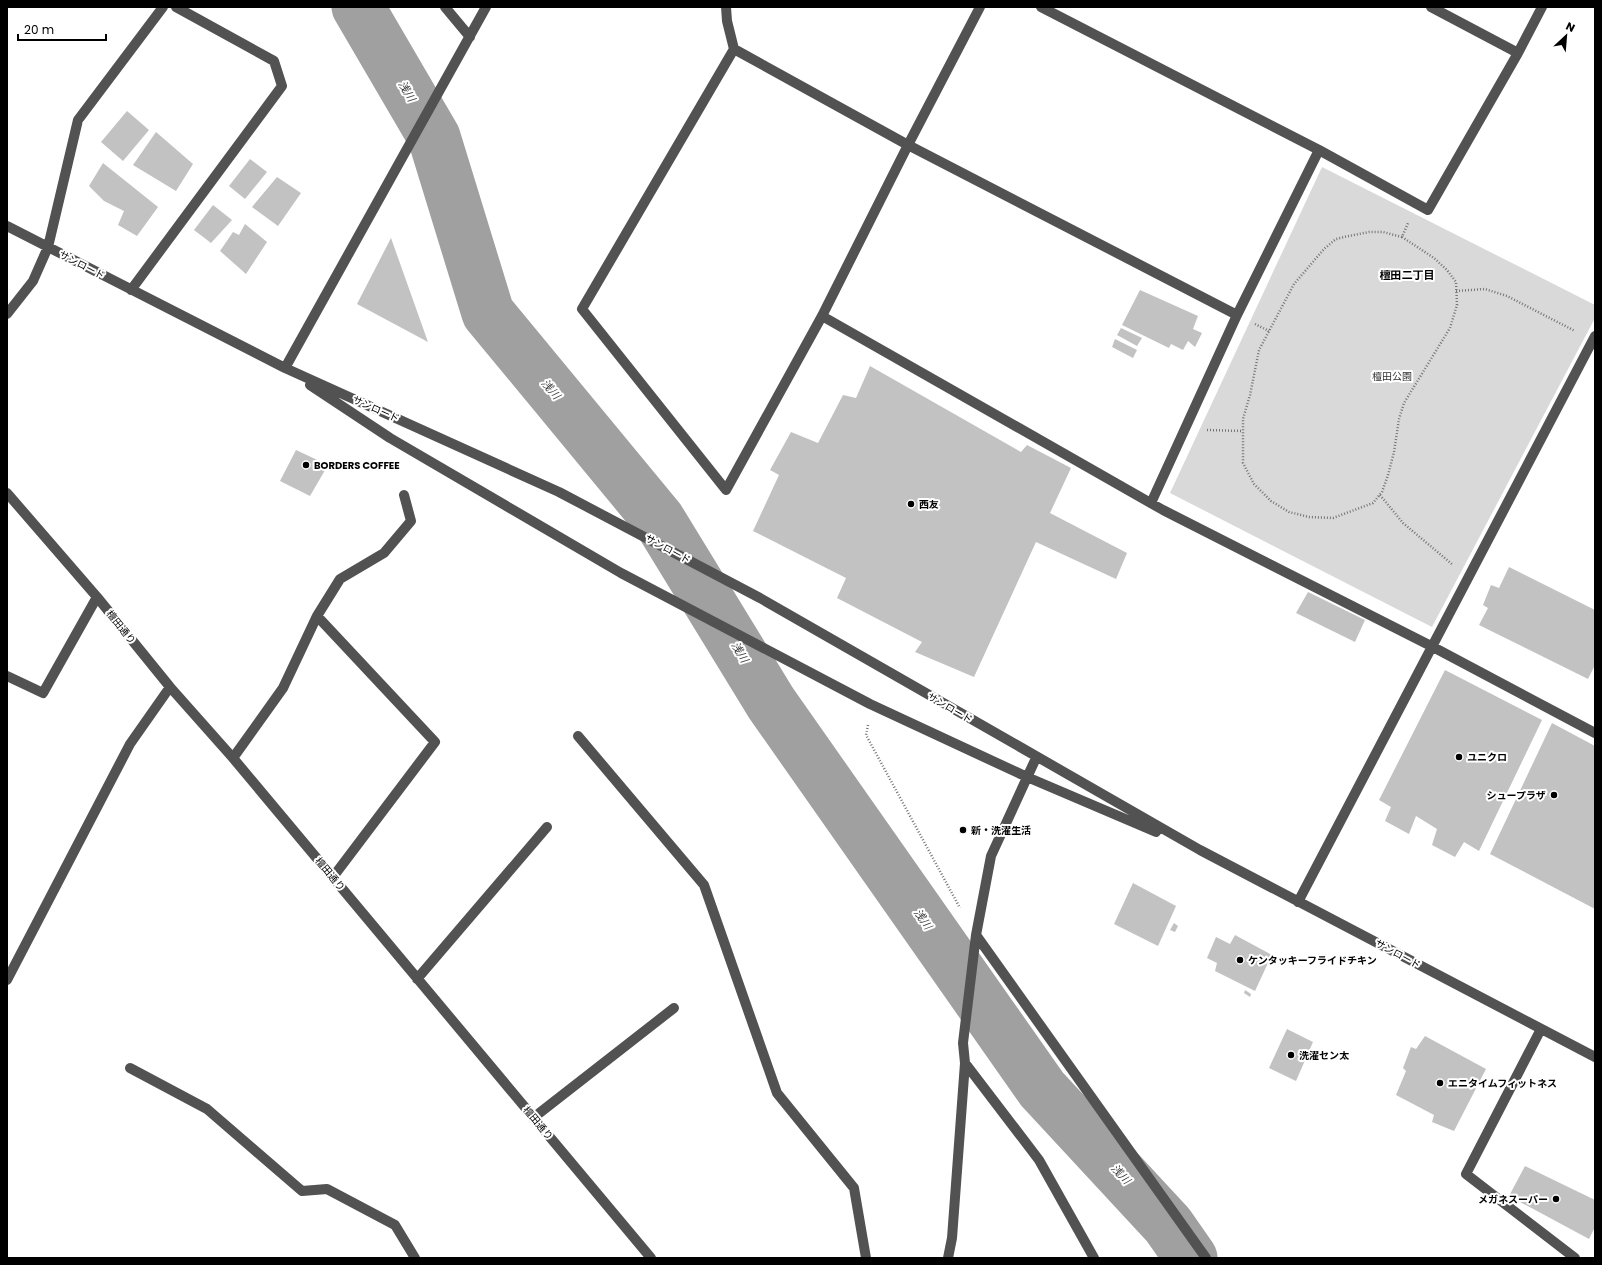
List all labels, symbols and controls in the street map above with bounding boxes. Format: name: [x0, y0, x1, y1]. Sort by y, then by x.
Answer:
scale bar: [18, 16, 106, 42]
north arrow: [1546, 16, 1586, 56]
text: N: [1563, 18, 1578, 36]
text: 20 m: [24, 21, 54, 38]
water label: 浅川: [394, 77, 420, 105]
street label: サンロード: [56, 247, 108, 283]
district label: 檀田二丁目: [1380, 267, 1435, 283]
park label: 檀田公園: [1372, 369, 1412, 384]
water label: 浅川: [538, 375, 565, 403]
street label: サンロード: [350, 392, 402, 426]
place label: BORDERS COFFEE: [314, 458, 400, 473]
marker: BORDERS COFFEE: [301, 460, 311, 470]
place label: 西友: [919, 497, 939, 512]
marker: 西友: [906, 499, 916, 509]
street label: サンロード: [642, 531, 694, 567]
street label: 檀田通り: [103, 607, 139, 647]
water label: 浅川: [727, 638, 753, 666]
street label: サンロード: [925, 689, 975, 727]
place label: ユニクロ: [1467, 750, 1507, 765]
marker: ユニクロ: [1454, 752, 1464, 762]
place label: シュープラザ: [1487, 788, 1546, 803]
marker: シュープラザ: [1549, 790, 1559, 800]
place label: 新・洗濯生活: [971, 823, 1031, 838]
marker: 新・洗濯生活: [958, 825, 968, 835]
street label: 檀田通り: [311, 854, 349, 894]
water label: 浅川: [910, 905, 936, 933]
street label: サンロード: [1372, 936, 1424, 972]
place label: ケンタッキーフライドチキン: [1248, 953, 1377, 968]
marker: ケンタッキーフライドチキン: [1235, 955, 1245, 965]
place label: 洗濯セン太: [1299, 1048, 1350, 1063]
marker: 洗濯セン太: [1286, 1050, 1296, 1060]
place label: エニタイムフィットネス: [1448, 1076, 1557, 1091]
marker: エニタイムフィットネス: [1435, 1078, 1445, 1088]
street label: 檀田通り: [519, 1103, 557, 1143]
water label: 浅川: [1108, 1160, 1135, 1188]
place label: メガネスーパー: [1478, 1192, 1548, 1207]
marker: メガネスーパー: [1551, 1194, 1561, 1204]

